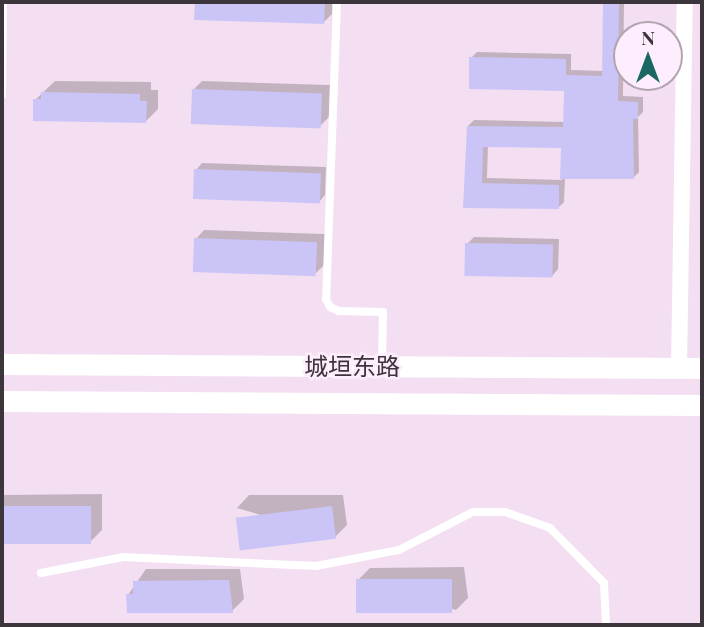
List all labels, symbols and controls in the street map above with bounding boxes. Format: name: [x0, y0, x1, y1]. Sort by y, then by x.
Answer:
north arrow: [613, 21, 683, 91]
text: N: [641, 24, 655, 50]
street label: 城垣东路: [304, 352, 400, 380]

